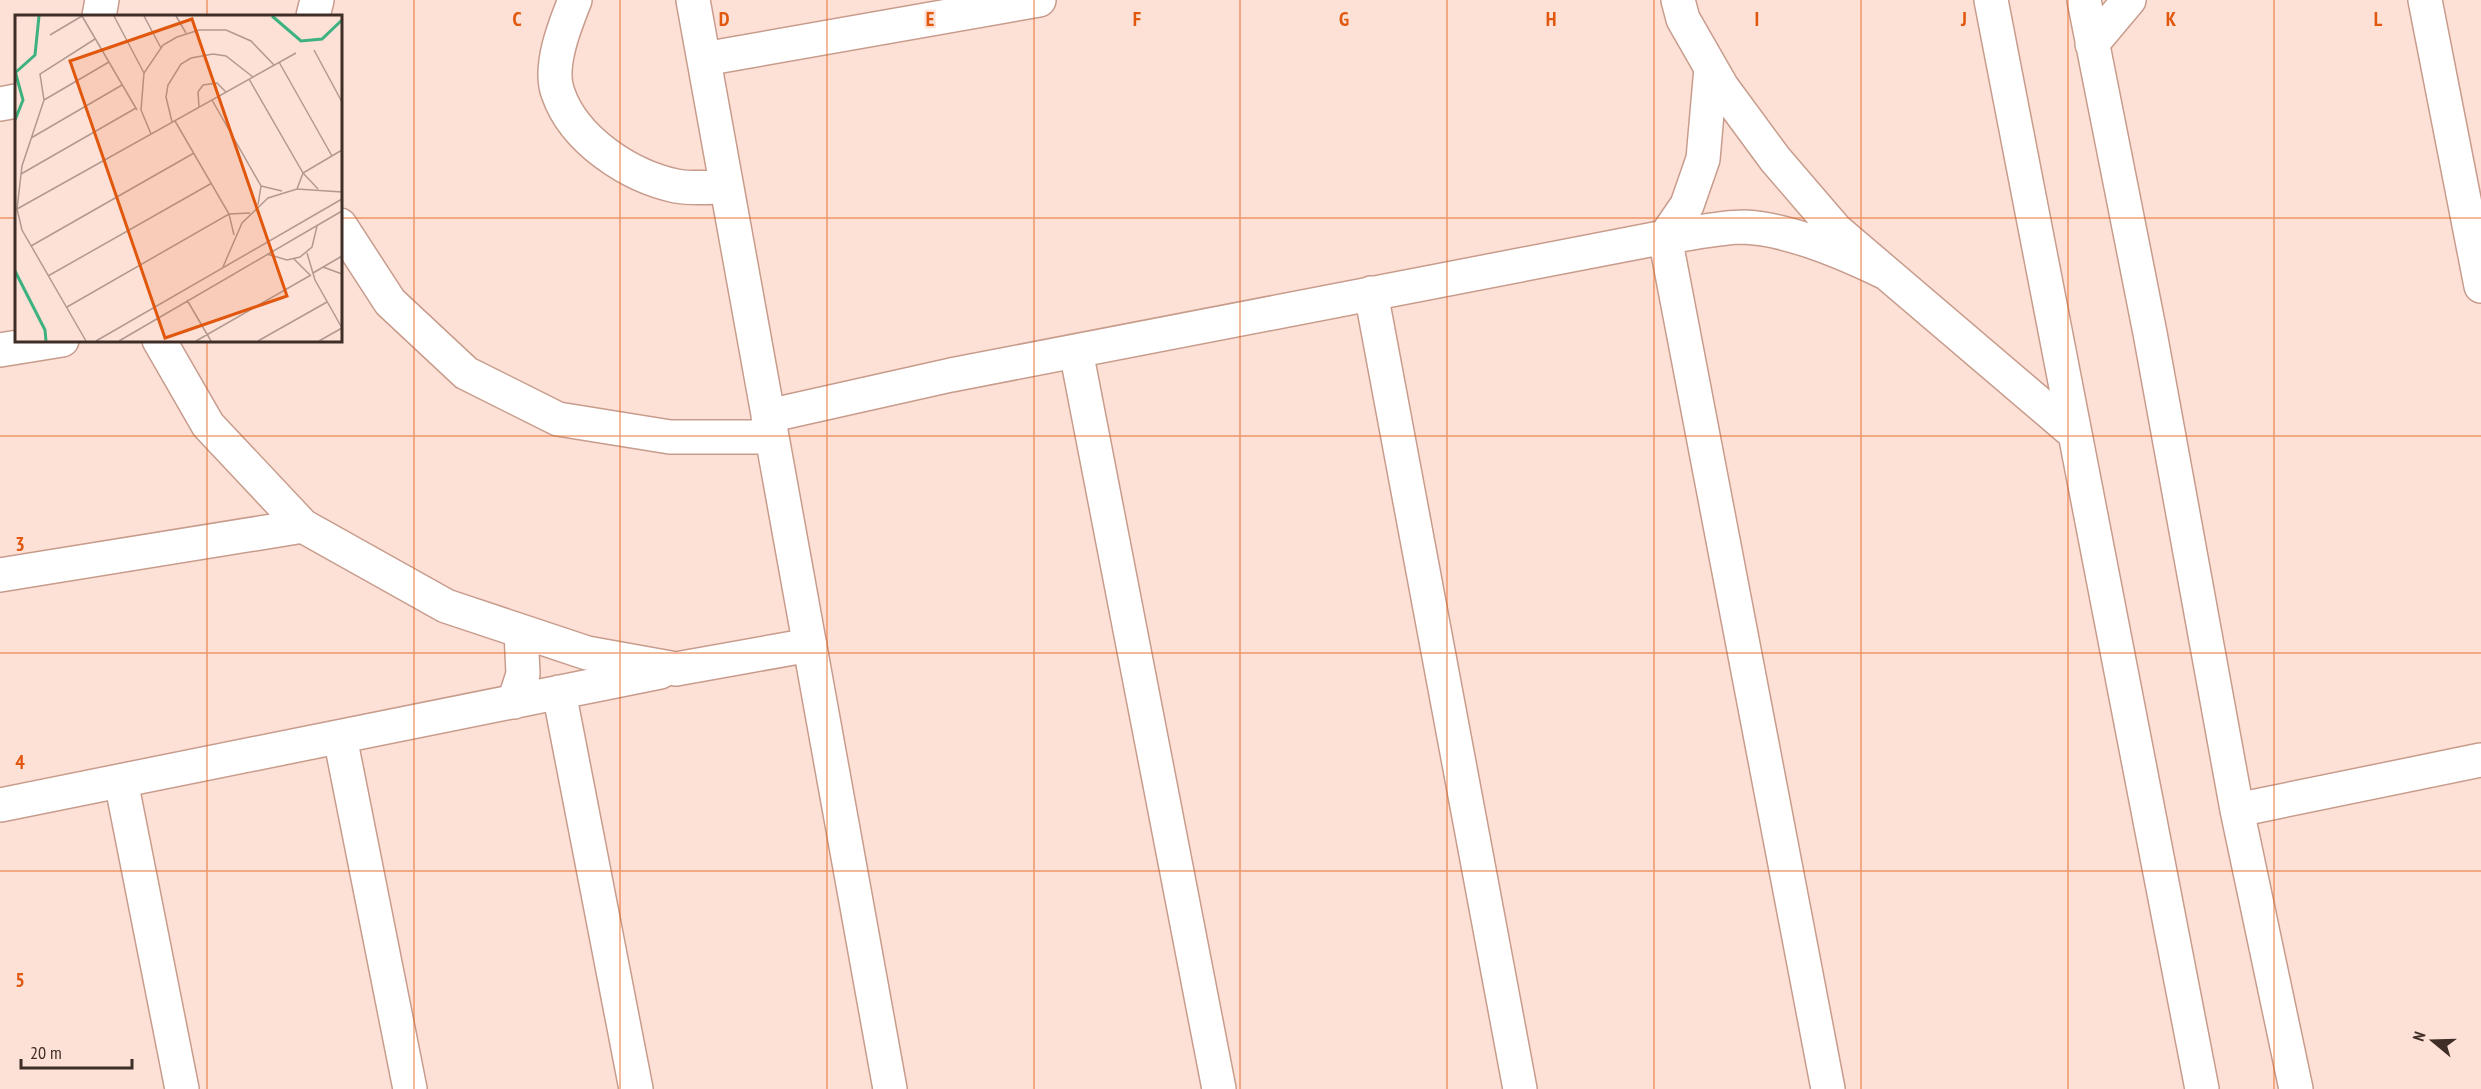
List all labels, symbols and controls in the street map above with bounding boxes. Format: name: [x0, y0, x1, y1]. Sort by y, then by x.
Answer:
text: C: [512, 6, 522, 32]
text: D: [719, 6, 730, 32]
text: E: [926, 6, 934, 32]
text: F: [1133, 6, 1141, 32]
text: G: [1339, 6, 1349, 32]
text: H: [1546, 6, 1556, 32]
text: I: [1755, 6, 1759, 32]
text: J: [1960, 6, 1967, 32]
text: K: [2166, 6, 2177, 32]
text: L: [2374, 6, 2383, 32]
inset map: [15, 15, 342, 342]
text: 3: [15, 531, 25, 557]
text: 4: [15, 749, 25, 775]
text: 5: [15, 967, 25, 993]
north arrow: [2403, 1011, 2463, 1071]
text: N: [2408, 1029, 2430, 1043]
scale bar: [21, 1032, 132, 1070]
text: 20 m: [30, 1041, 62, 1064]

